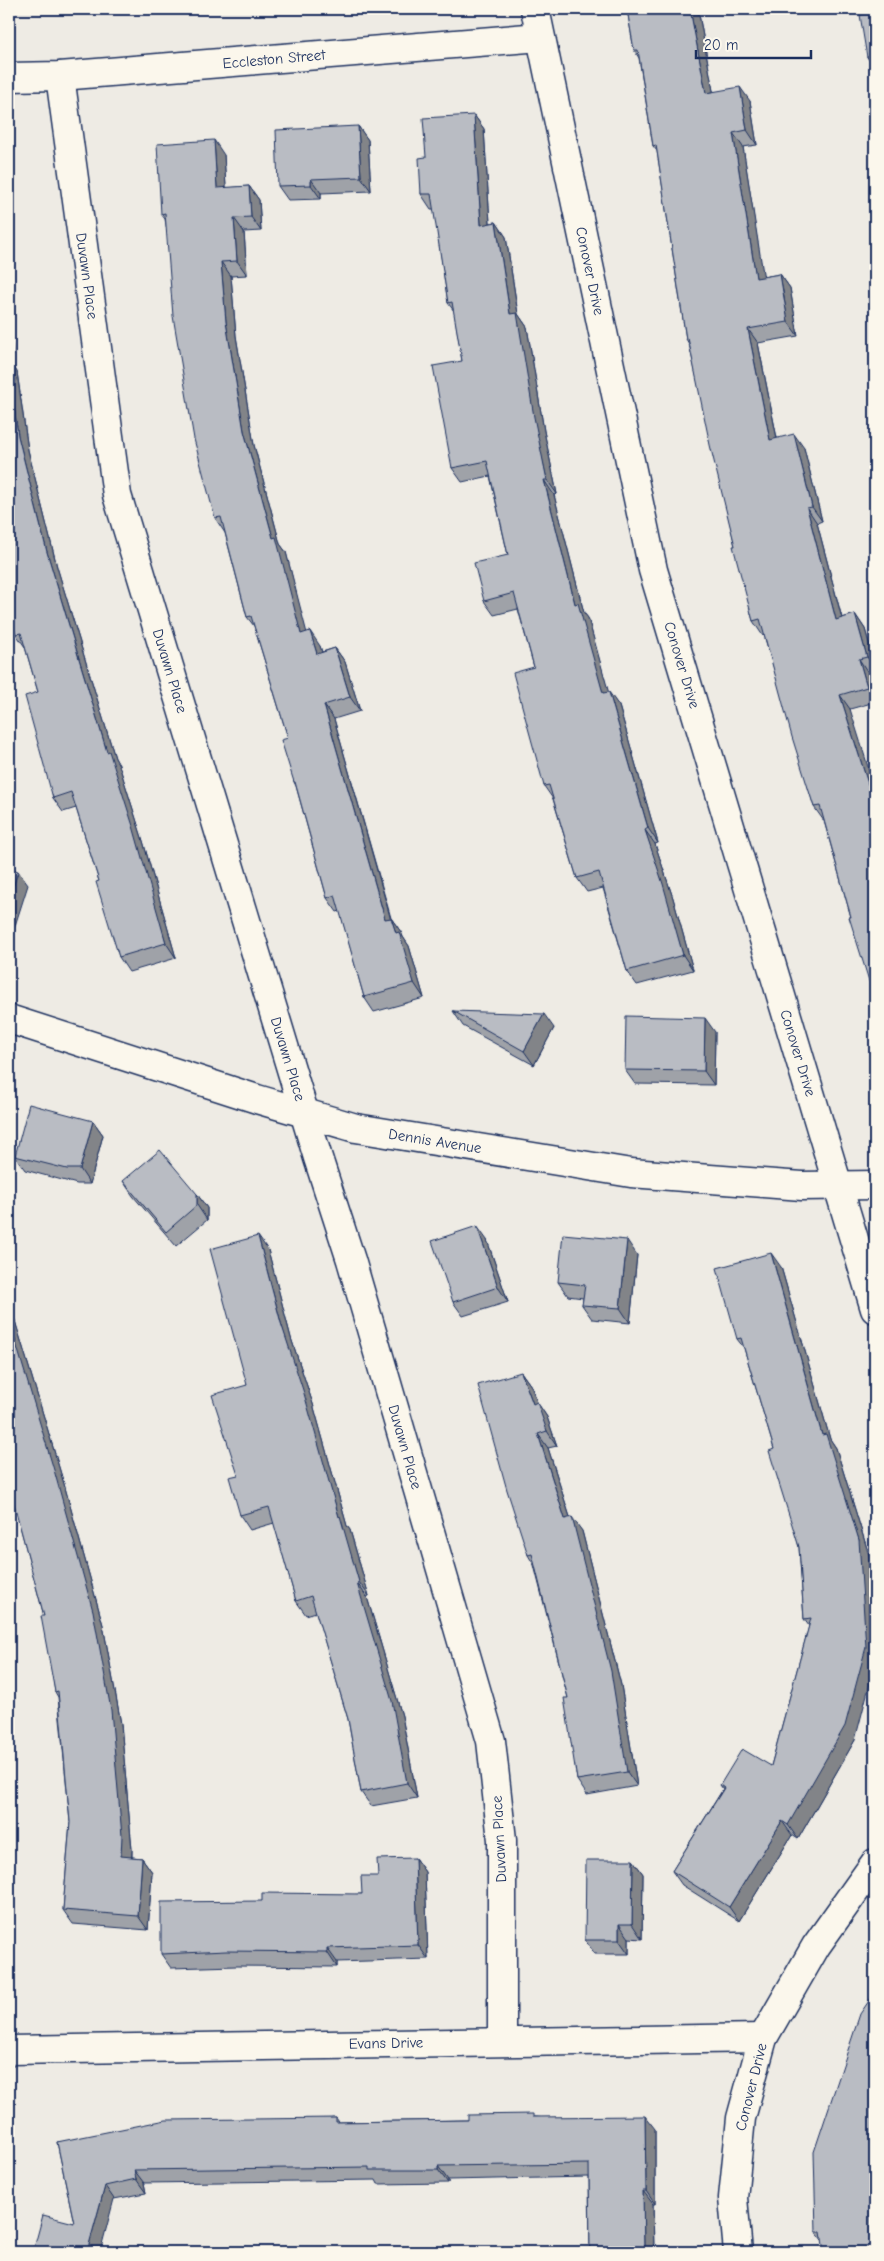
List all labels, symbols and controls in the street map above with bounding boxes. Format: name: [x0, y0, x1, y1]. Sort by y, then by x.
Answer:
scale bar: [696, 28, 812, 60]
text: 20 m: [704, 36, 738, 54]
street label: Eccleston Street: [222, 45, 327, 72]
street label: Conover Drive: [572, 225, 608, 317]
street label: Duvawn Place: [72, 232, 102, 321]
street label: Conover Drive: [660, 619, 704, 711]
street label: Duvawn Place: [149, 627, 192, 716]
street label: Conover Drive: [776, 1007, 820, 1099]
street label: Duvawn Place: [267, 1015, 310, 1104]
street label: Dennis Avenue: [387, 1125, 483, 1157]
street label: Duvawn Place: [384, 1403, 426, 1492]
street label: Duvawn Place: [488, 1794, 510, 1883]
street label: Evans Drive: [349, 2033, 424, 2053]
street label: Conover Drive: [731, 2041, 771, 2133]

